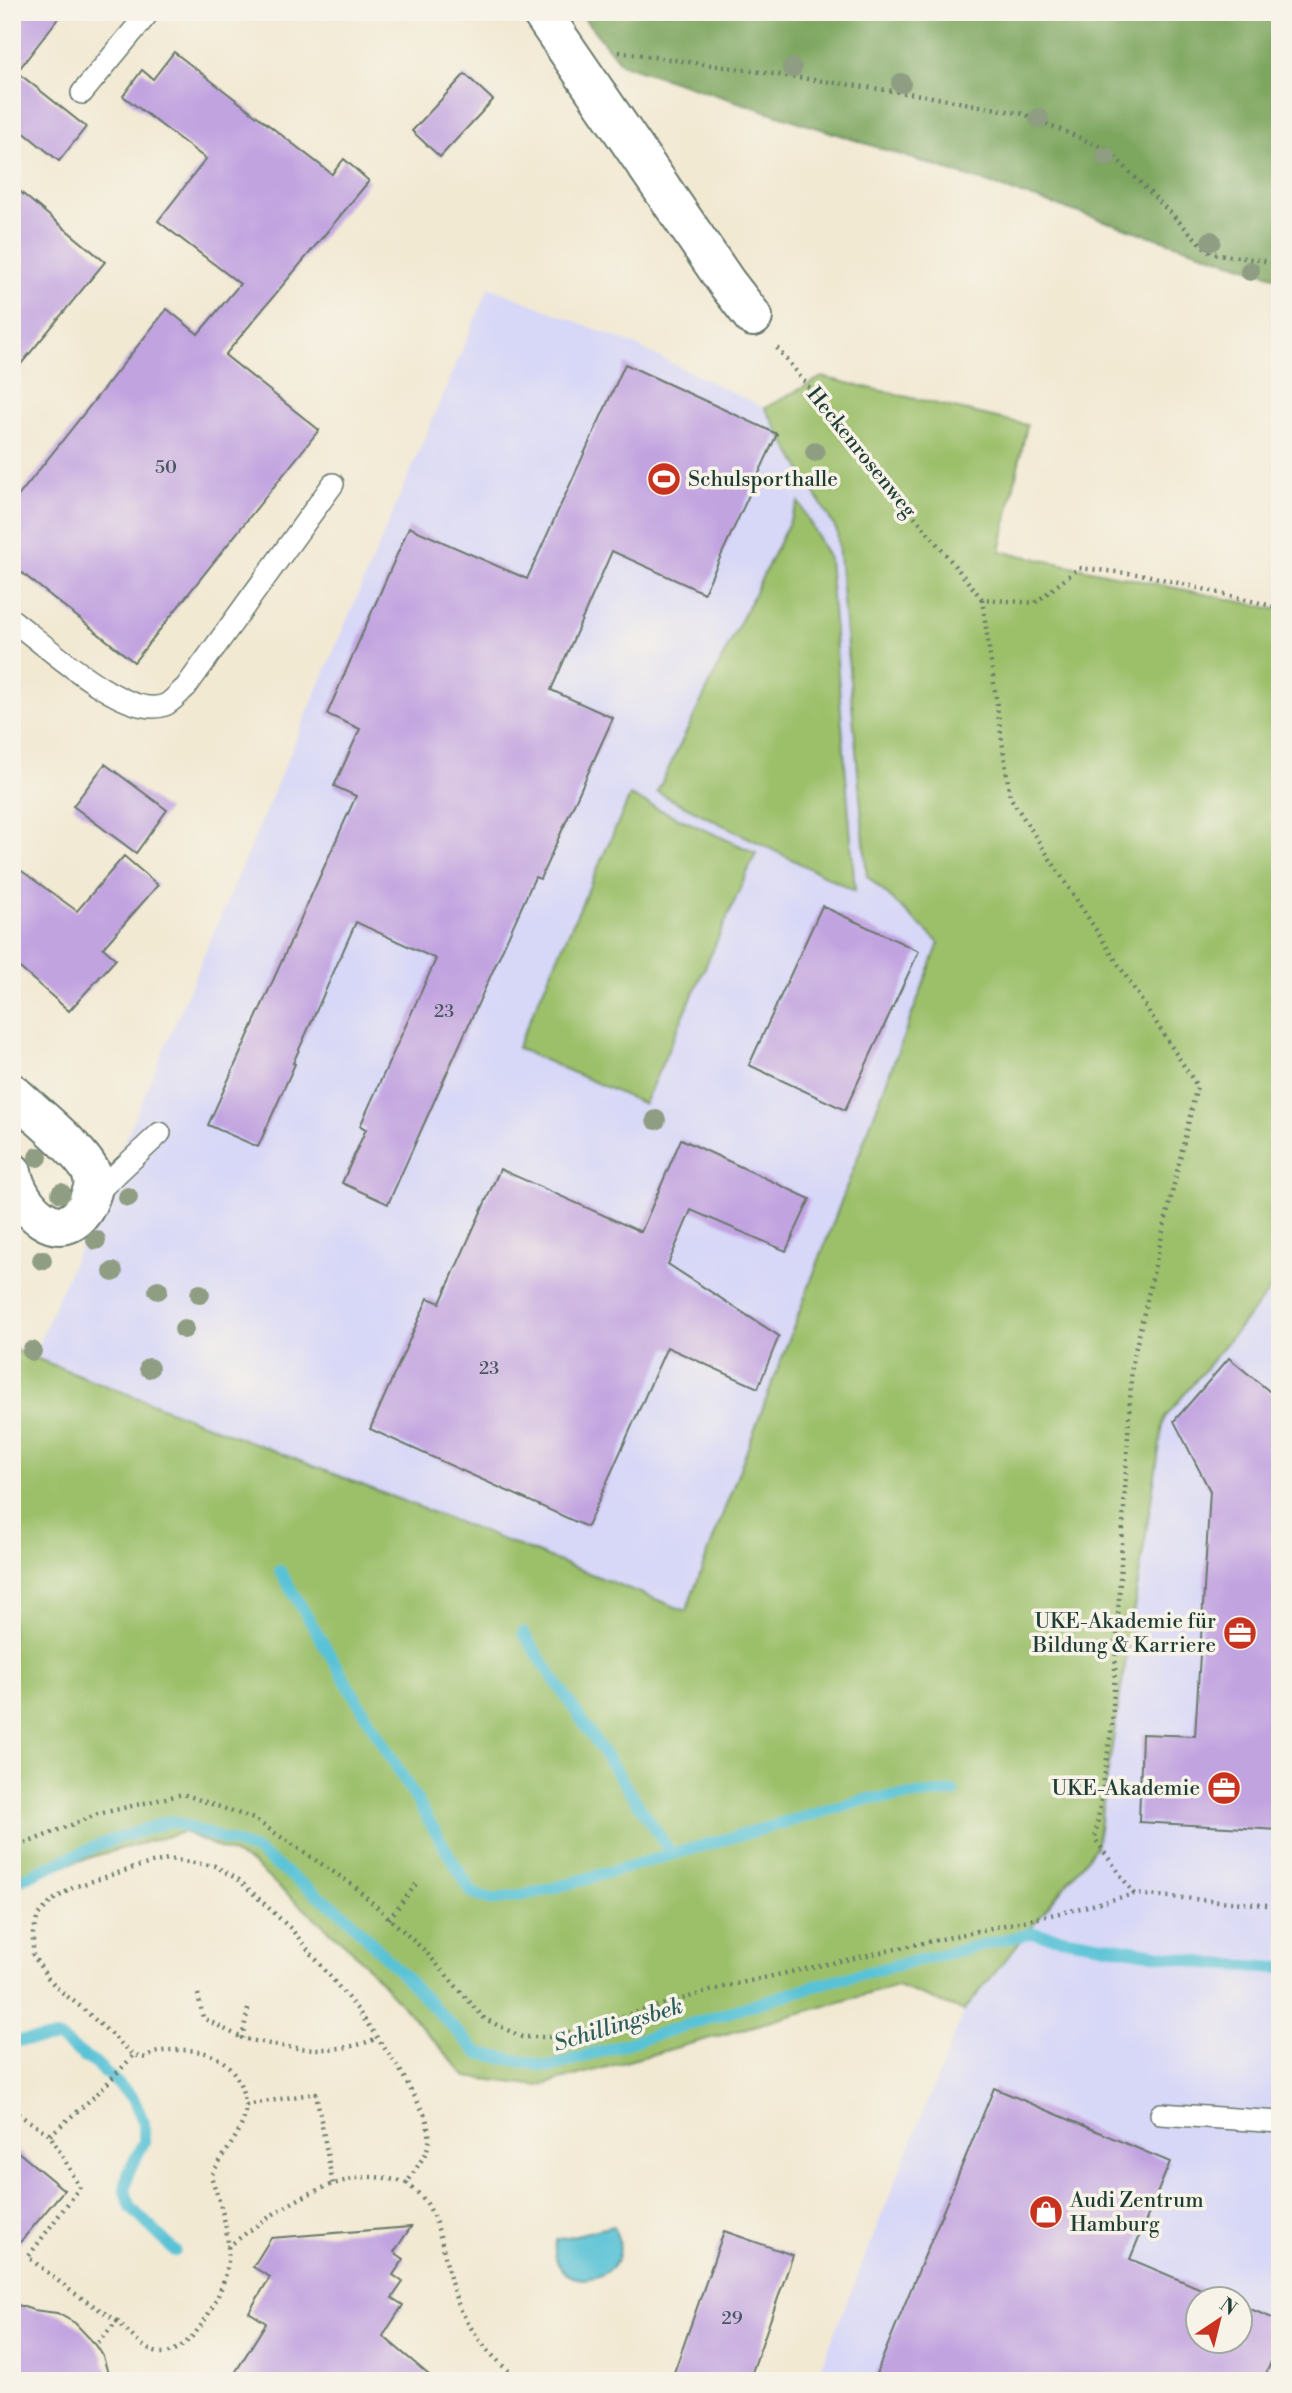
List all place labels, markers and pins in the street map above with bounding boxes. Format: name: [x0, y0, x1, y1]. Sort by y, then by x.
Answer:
sports icon: Schulsporthalle: [645, 460, 683, 498]
place label: Schulsporthalle: [688, 467, 838, 493]
place label: UKE-Akademie für Bildung & Karriere: [1032, 1609, 1216, 1659]
office icon: UKE-Akademie für Bildung & Karriere: [1221, 1614, 1259, 1652]
office icon: UKE-Akademie: [1205, 1769, 1243, 1807]
place label: UKE-Akademie: [1051, 1776, 1200, 1802]
place label: Audi Zentrum Hamburg: [1069, 2188, 1204, 2238]
shop icon: Audi Zentrum Hamburg: [1027, 2193, 1065, 2231]

